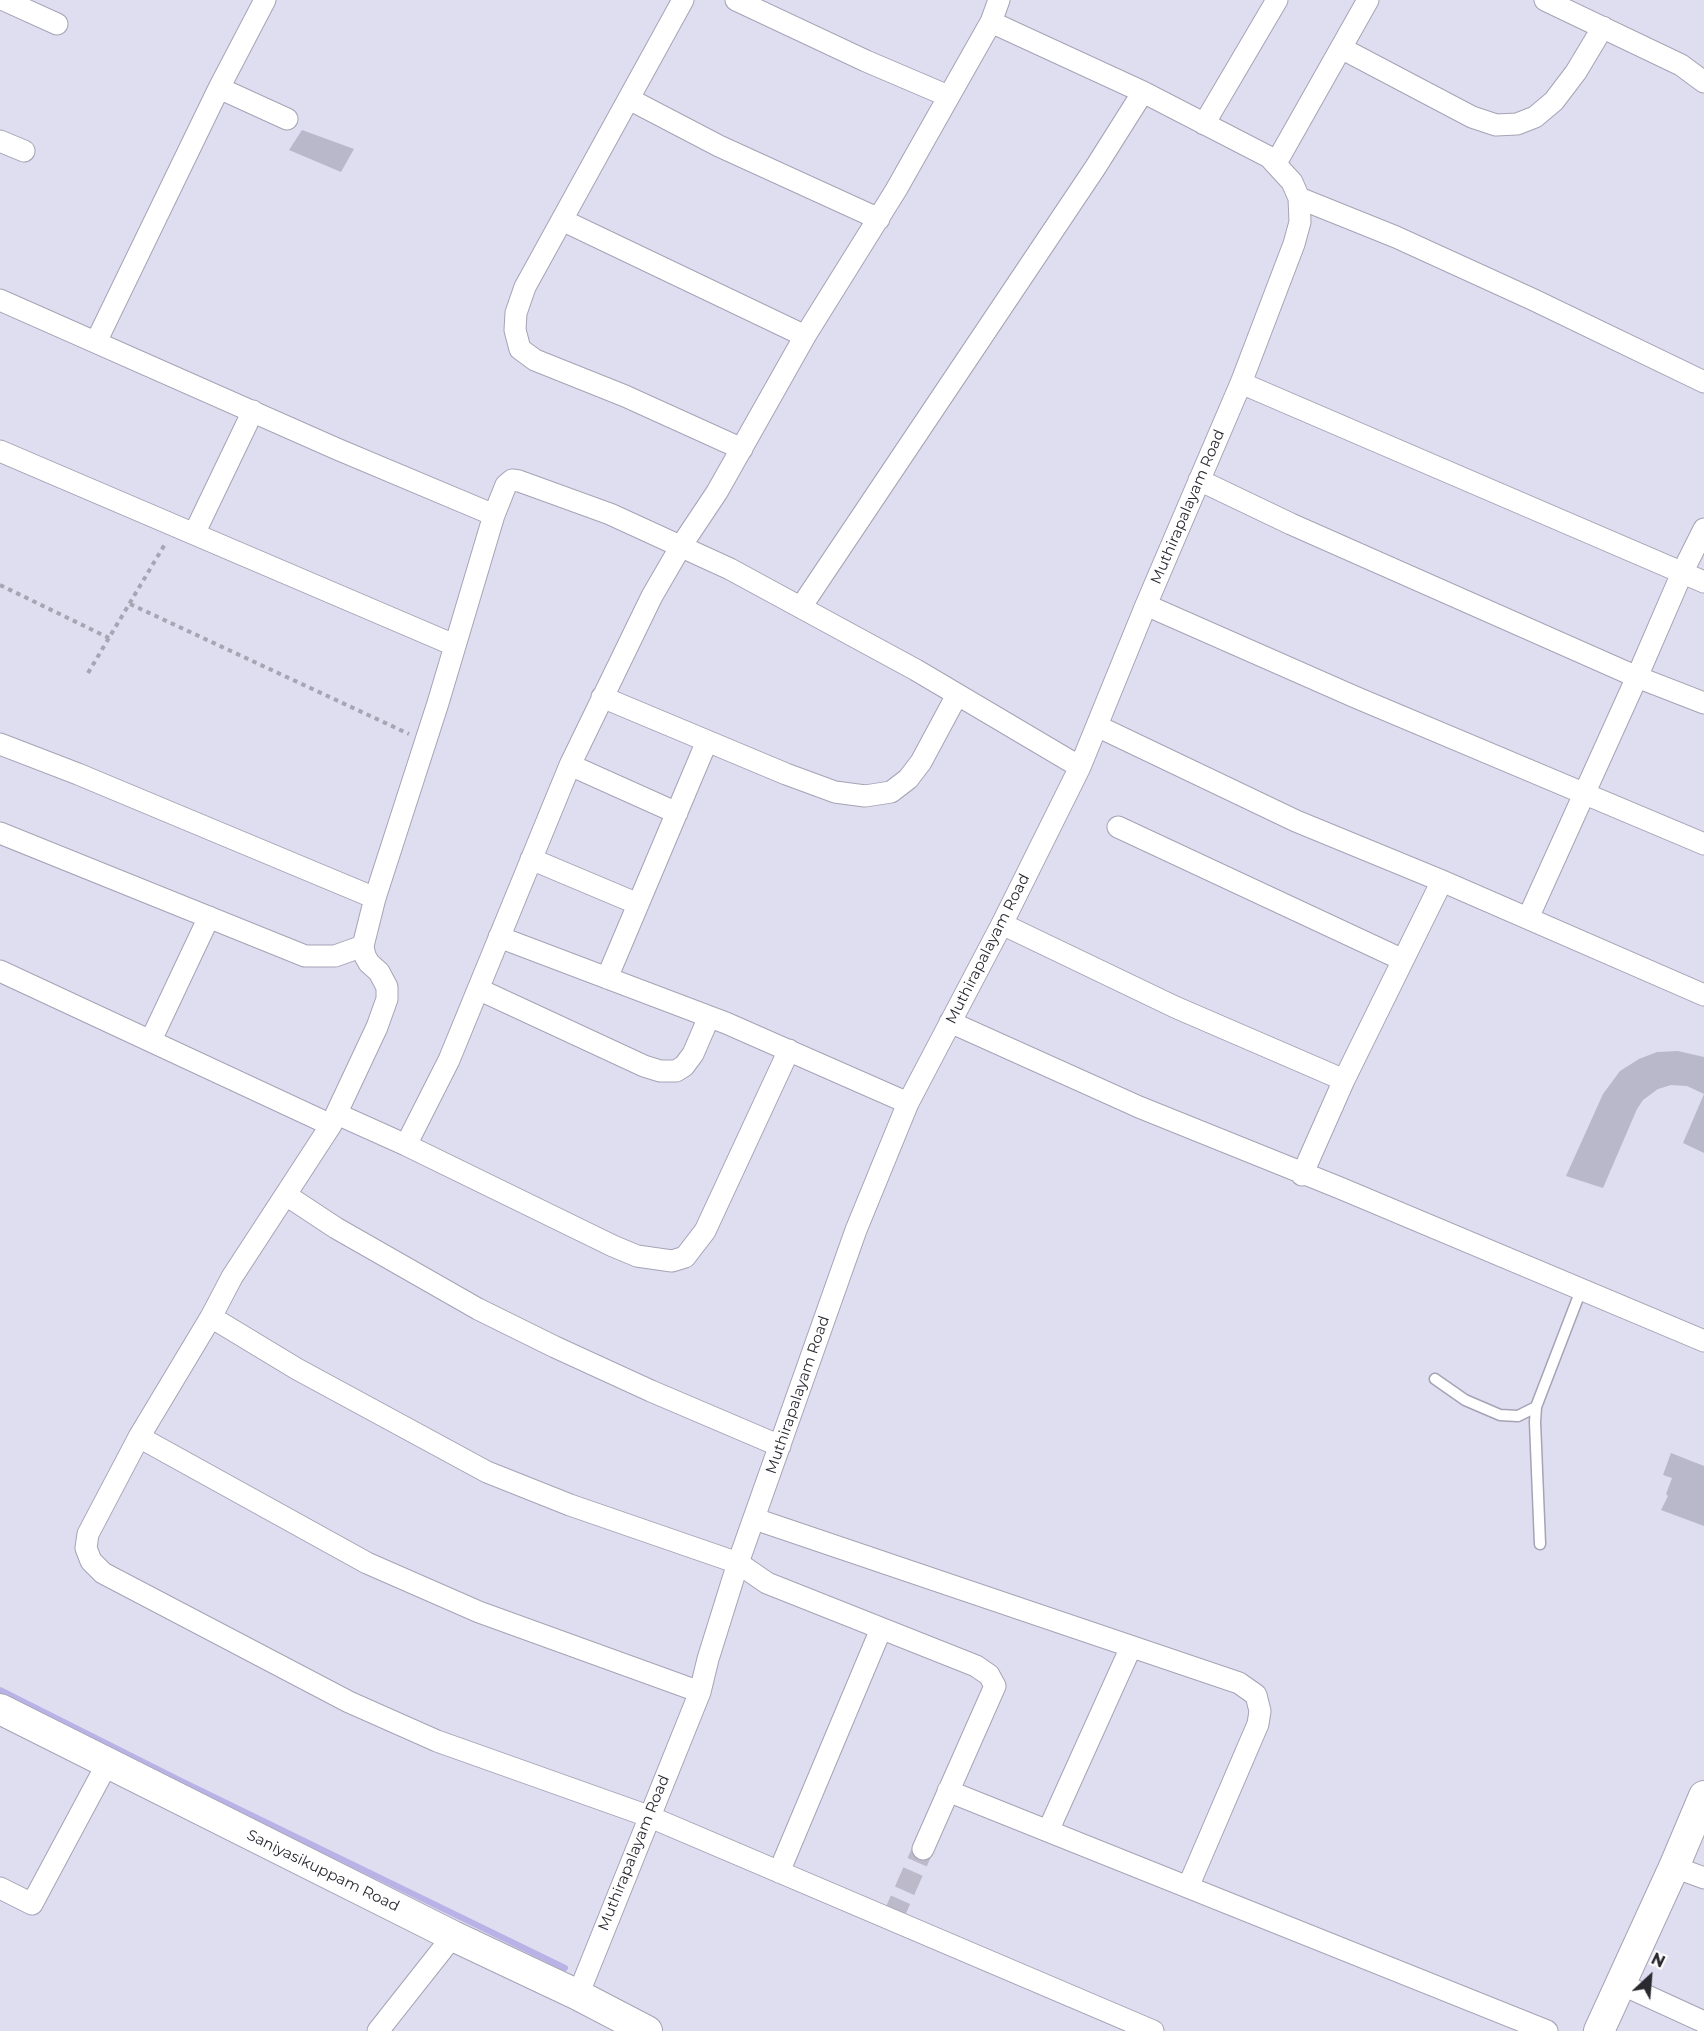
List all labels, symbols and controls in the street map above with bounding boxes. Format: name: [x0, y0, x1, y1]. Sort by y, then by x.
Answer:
street label: Muthirapalayam Road: [1147, 427, 1229, 587]
street label: Muthirapalayam Road: [942, 871, 1034, 1027]
street label: Muthirapalayam Road: [762, 1313, 834, 1477]
street label: Muthirapalayam Road: [595, 1773, 673, 1933]
street label: Saniyasikuppam Road: [244, 1826, 402, 1916]
north arrow: [1620, 1947, 1680, 2007]
text: N: [1648, 1949, 1668, 1972]

